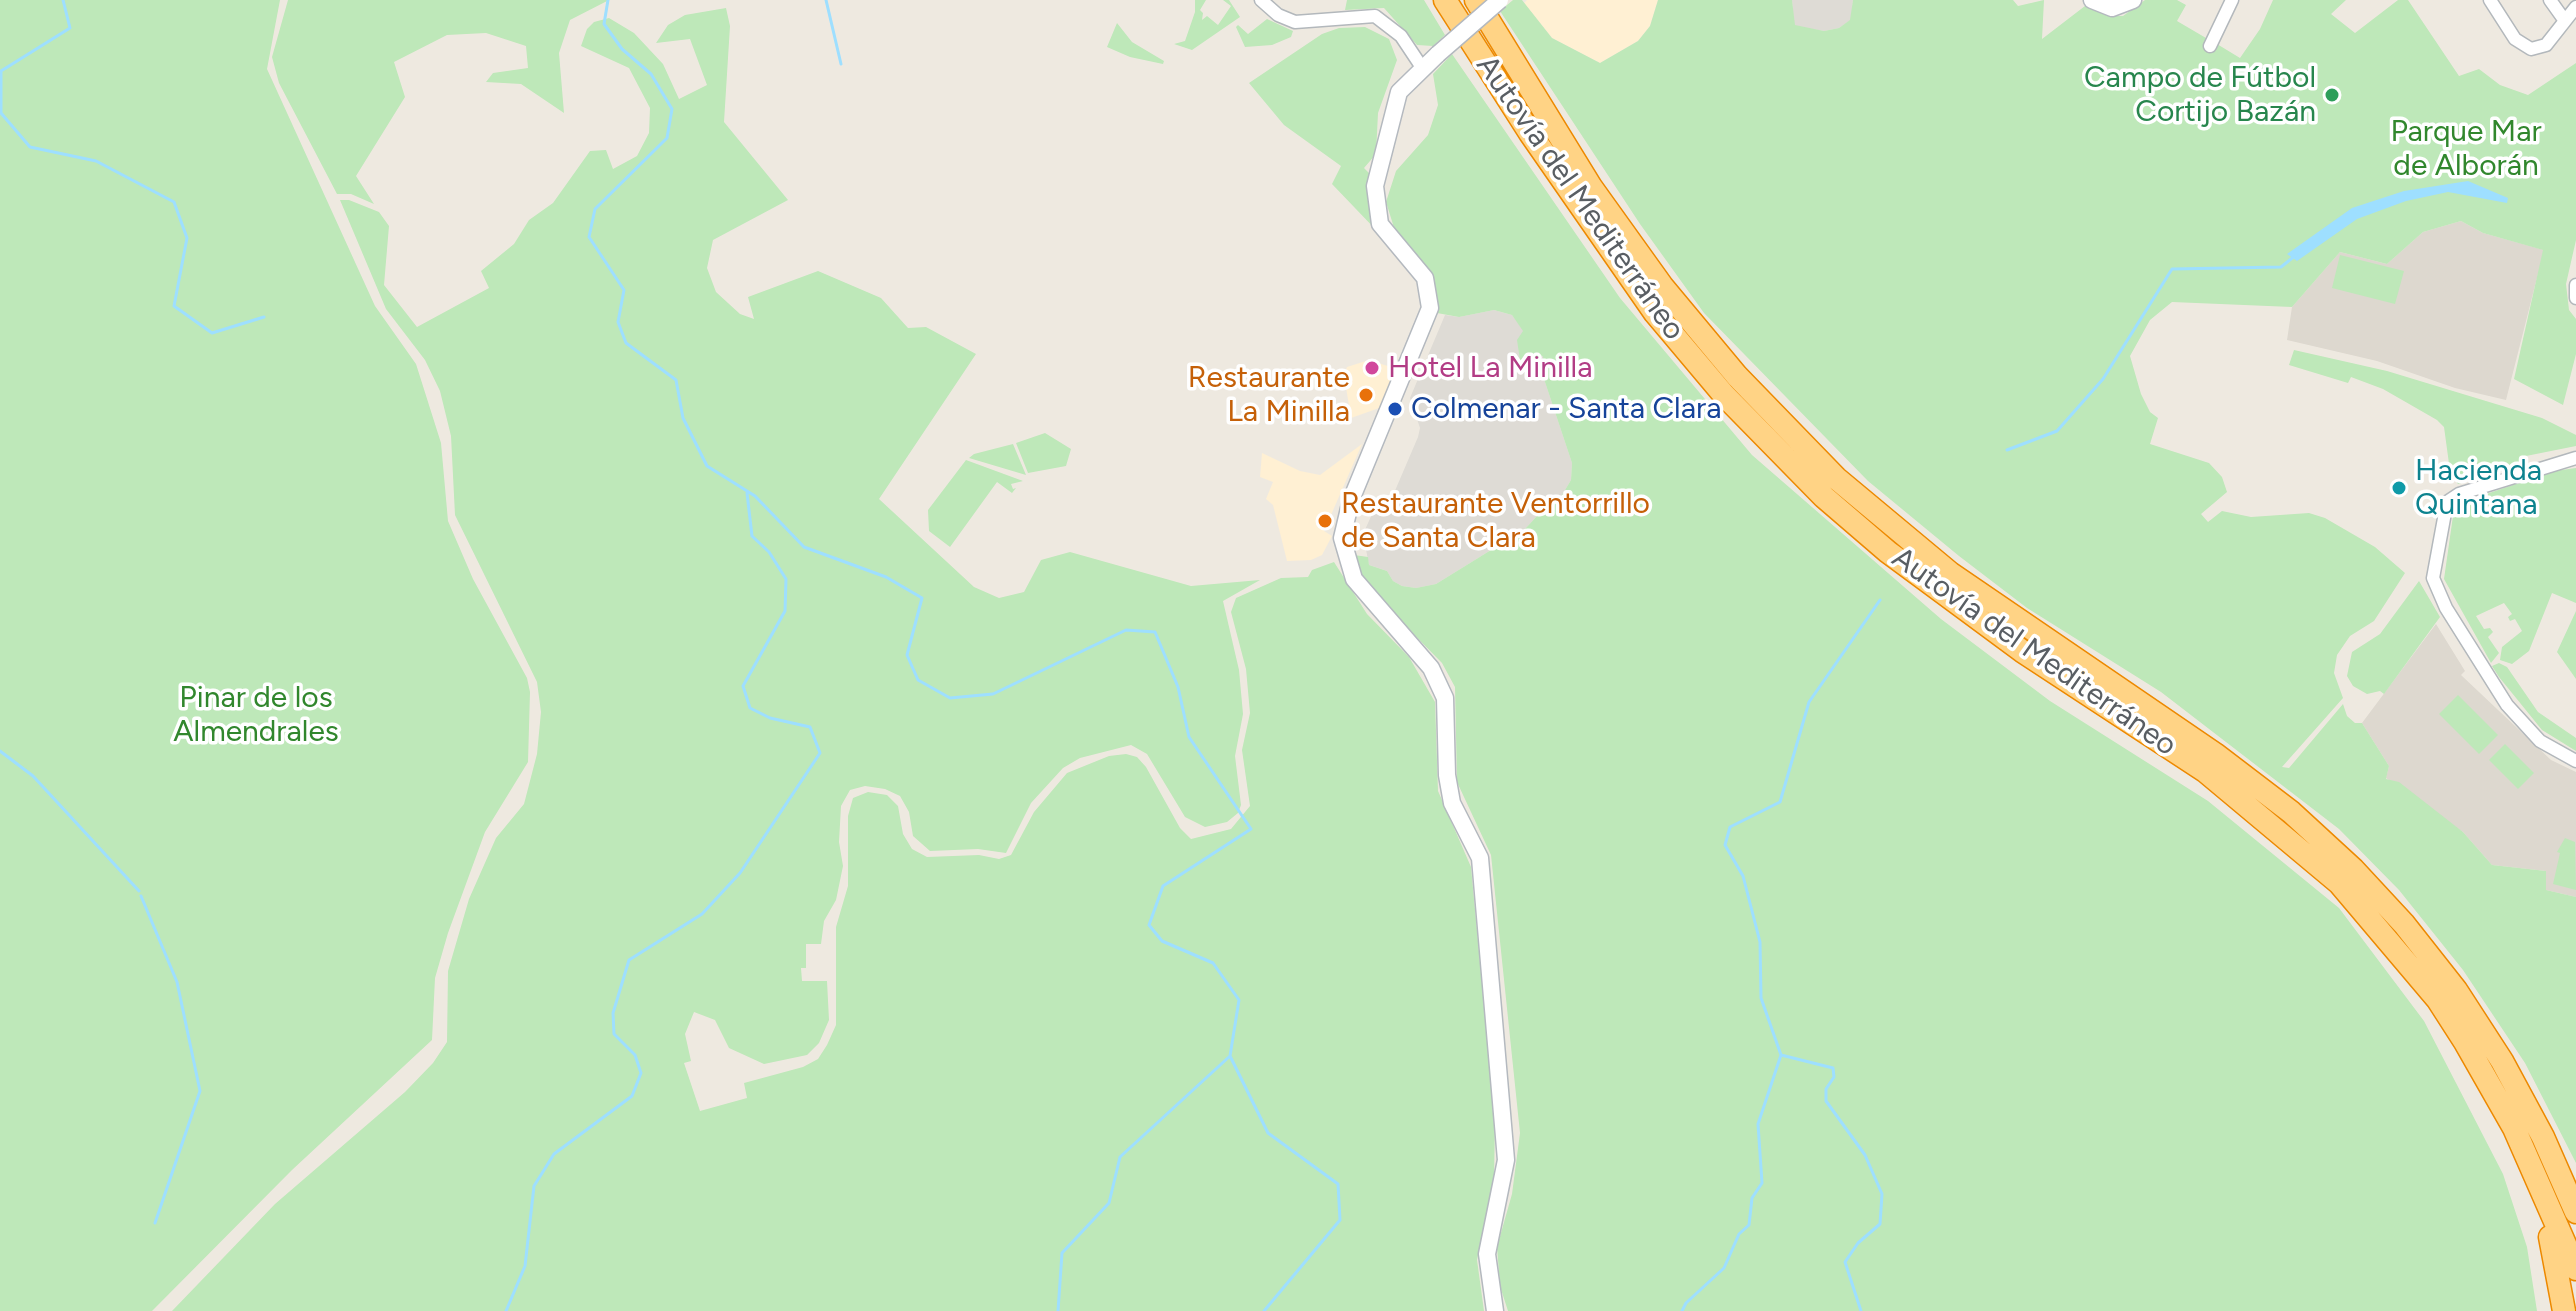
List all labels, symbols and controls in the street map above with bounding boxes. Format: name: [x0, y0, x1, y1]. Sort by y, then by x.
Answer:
street label: Autovía del Mediterráneo: [1468, 49, 1692, 347]
place label: Campo de Fútbol Cortijo Bazán: [2084, 60, 2316, 130]
marker: Campo de Fútbol Cortijo Bazán: [2323, 86, 2341, 104]
park label: Parque Mar de Alborán: [2390, 114, 2542, 184]
place label: Hotel La Minilla: [1388, 350, 1592, 386]
marker: Hotel La Minilla: [1363, 359, 1381, 377]
place label: Restaurante La Minilla: [1188, 360, 1350, 430]
marker: Restaurante La Minilla: [1357, 386, 1375, 404]
place label: Colmenar - Santa Clara: [1411, 391, 1721, 427]
marker: Colmenar - Santa Clara: [1386, 400, 1404, 418]
place label: Hacienda Quintana: [2415, 453, 2542, 524]
marker: Hacienda Quintana: [2390, 479, 2408, 497]
place label: Restaurante Ventorrillo de Santa Clara: [1341, 486, 1650, 556]
marker: Restaurante Ventorrillo de Santa Clara: [1316, 512, 1334, 530]
street label: Autovía del Mediterráneo: [1885, 540, 2183, 764]
park label: Pinar de los Almendrales: [173, 680, 339, 750]

